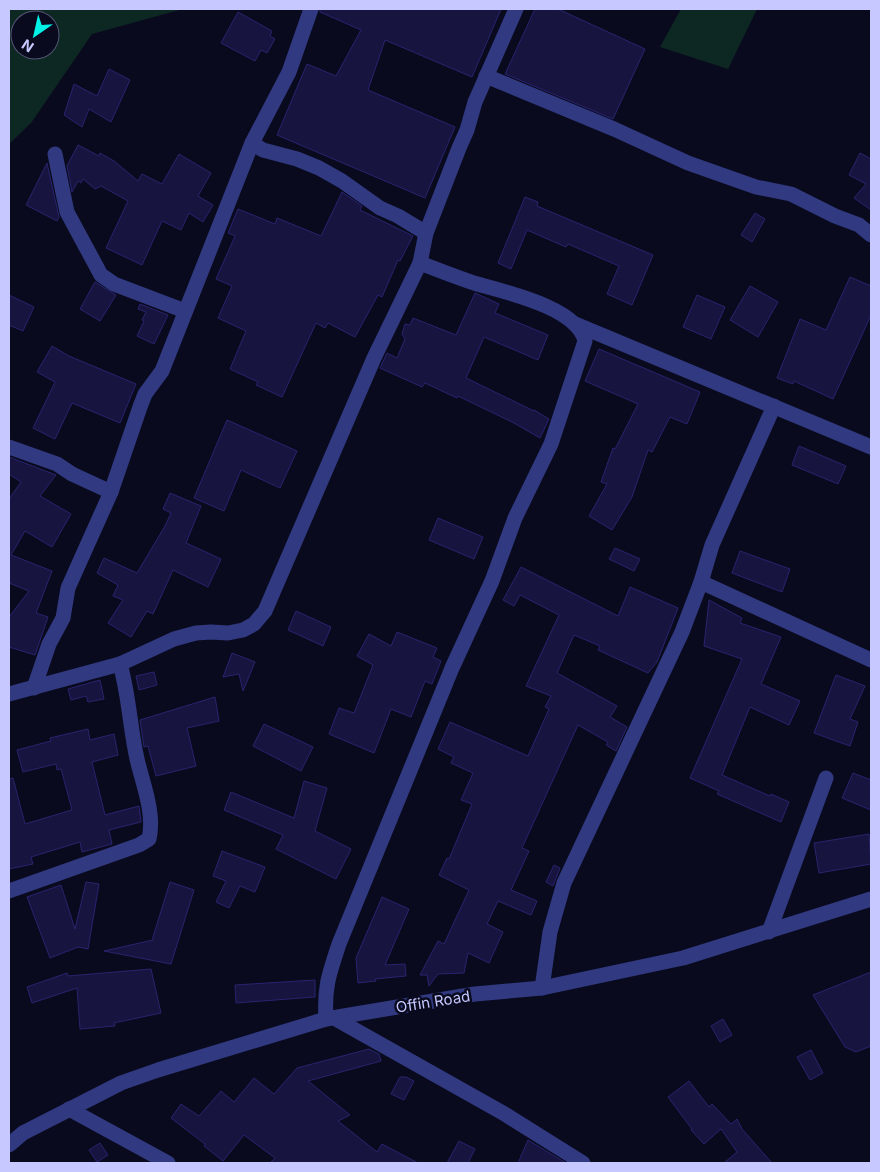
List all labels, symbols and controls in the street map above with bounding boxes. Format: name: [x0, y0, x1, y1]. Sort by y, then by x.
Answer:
north arrow: [10, 10, 60, 60]
text: N: [18, 36, 37, 56]
street label: Offin Road: [394, 986, 471, 1017]

